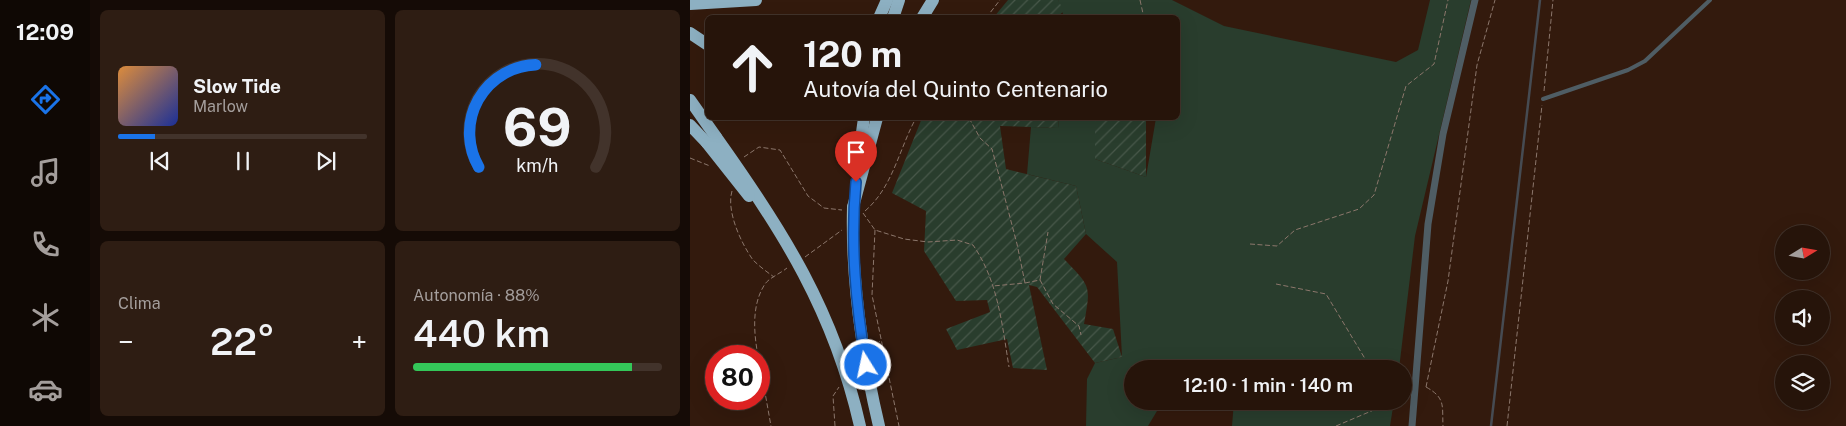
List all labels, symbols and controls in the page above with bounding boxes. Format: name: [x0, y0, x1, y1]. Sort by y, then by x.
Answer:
text: 12:09: [16, 19, 74, 45]
text: 120 m: [803, 34, 902, 75]
icon: ahead: [720, 35, 785, 100]
text: Slow Tide: [193, 75, 281, 97]
text: Autovía del Quinto Centenario: [803, 76, 1108, 102]
icon: directions: [28, 82, 63, 117]
text: Marlow: [193, 97, 248, 116]
text: 69: [503, 97, 572, 158]
pin: [835, 131, 877, 182]
icon: arrive: [842, 138, 870, 166]
icon: previous: [146, 147, 174, 175]
icon: pause: [229, 147, 257, 175]
icon: next: [312, 147, 340, 175]
icon: music: [28, 155, 63, 190]
text: km/h: [516, 155, 559, 176]
north arrow: [1775, 225, 1830, 280]
map controls: [1775, 225, 1830, 410]
icon: phone: [28, 227, 63, 262]
text: Autonomía · 88%: [413, 286, 540, 305]
button: sound: [1775, 290, 1830, 345]
text: Clima: [118, 294, 161, 313]
icon: climate: [28, 300, 63, 335]
text: 440 km: [413, 311, 550, 356]
text: 22°: [210, 319, 275, 364]
text: −: [118, 325, 134, 358]
text: +: [351, 325, 367, 358]
position arrow: [839, 338, 891, 390]
speed limit sign: 80: [705, 345, 770, 410]
button: layers: [1775, 355, 1830, 410]
icon: car: [28, 372, 63, 407]
text: 12:10 · 1 min · 140 m: [1183, 374, 1353, 396]

